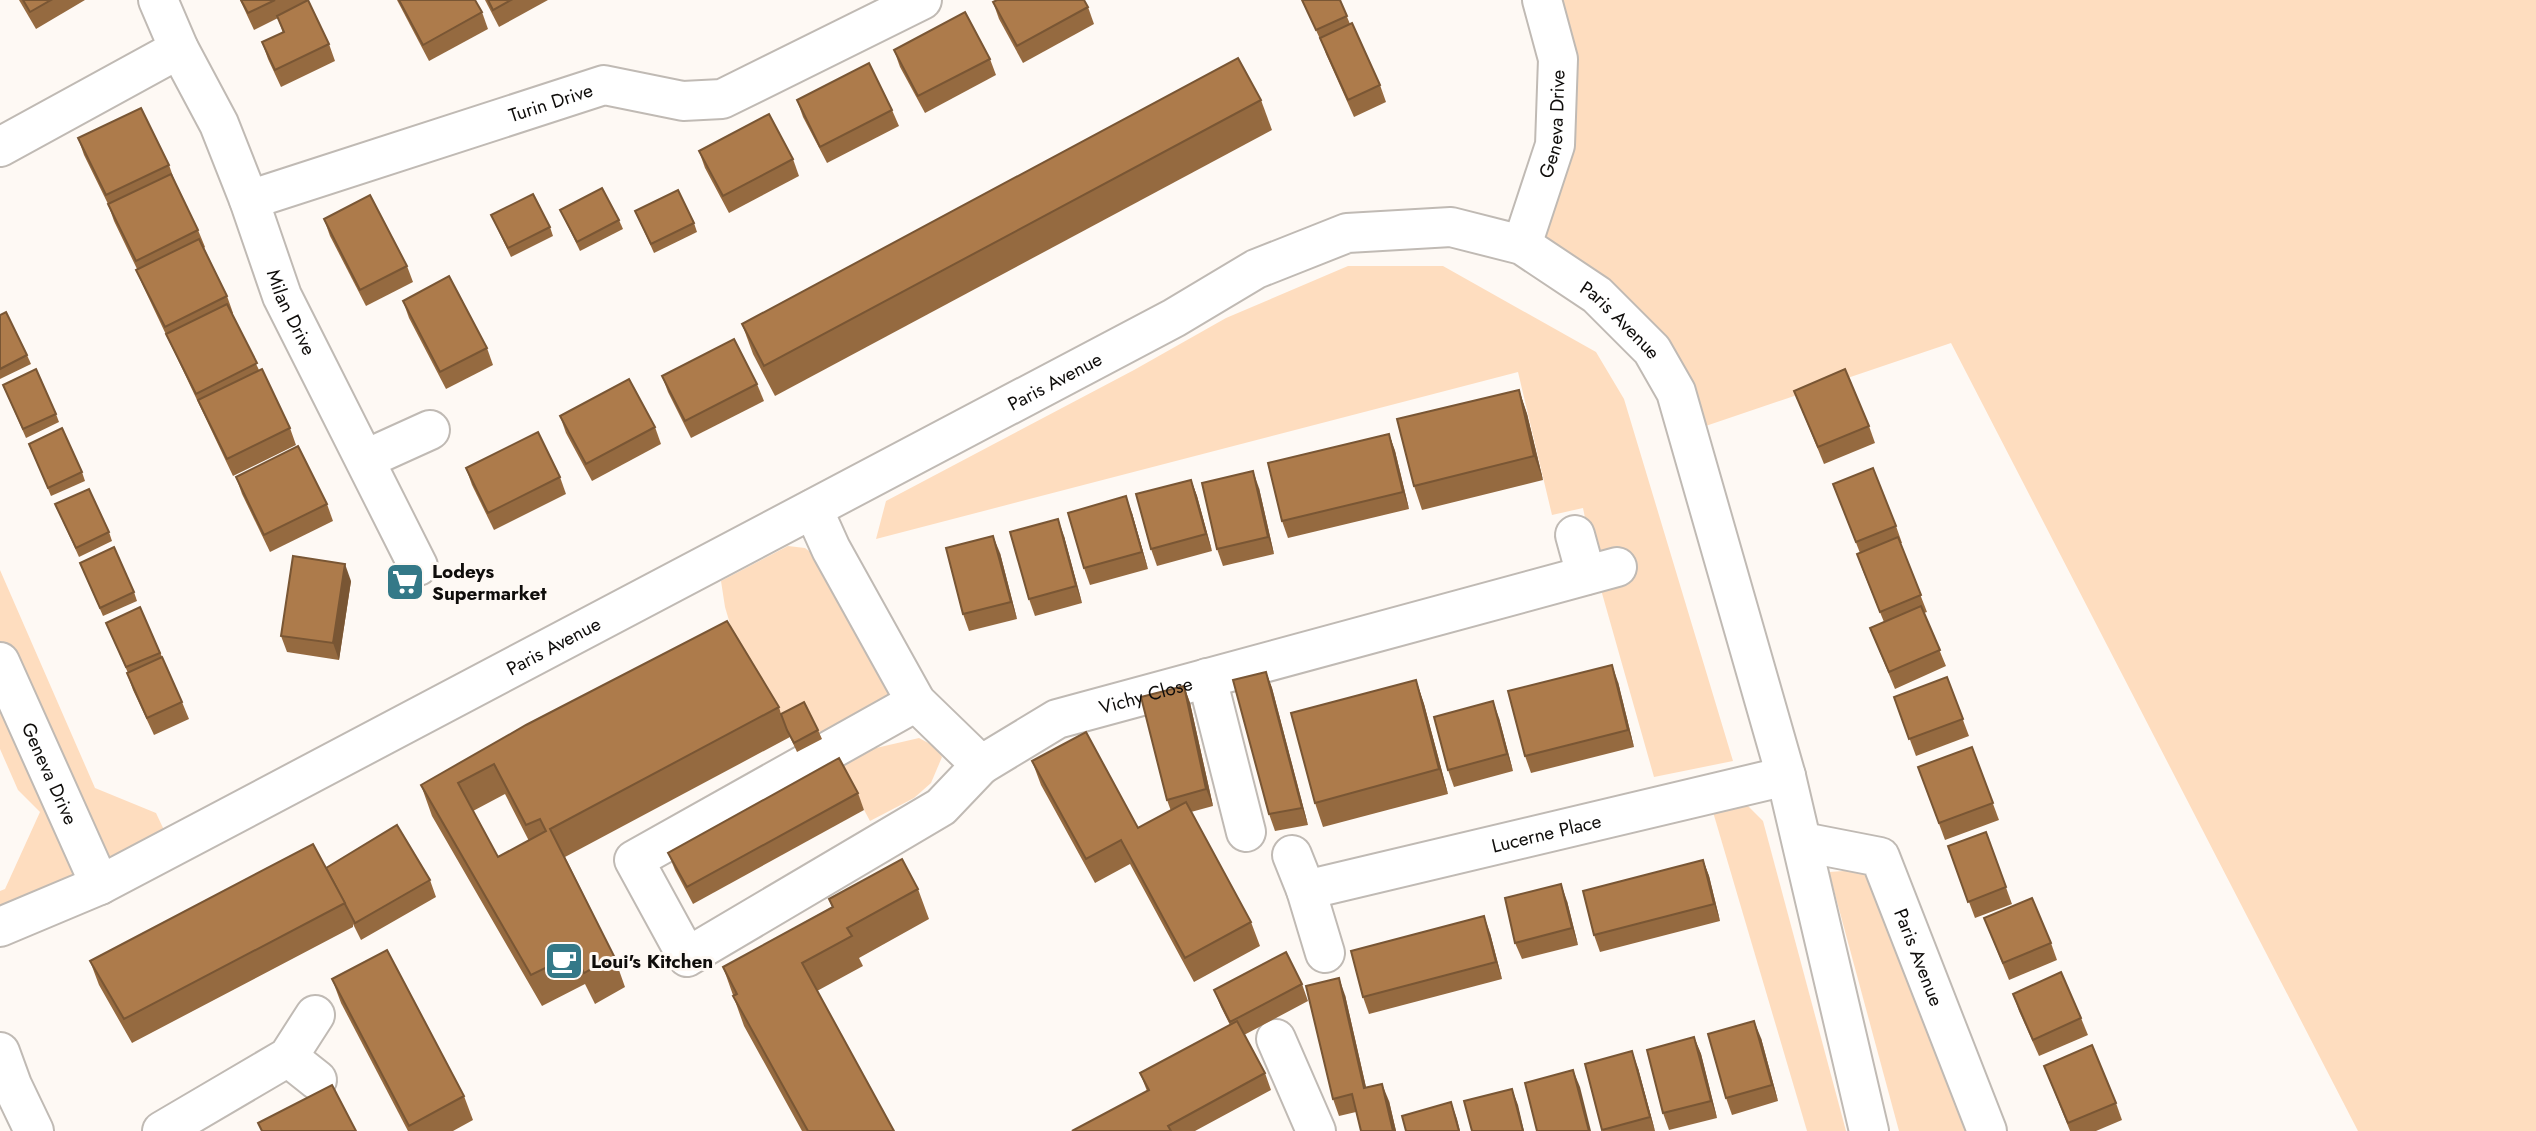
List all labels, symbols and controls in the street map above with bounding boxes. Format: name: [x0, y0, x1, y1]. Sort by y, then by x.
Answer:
street label: Geneva Drive: [1532, 69, 1572, 182]
street label: Turin Drive: [505, 77, 596, 129]
street label: Milan Drive: [260, 266, 323, 360]
street label: Paris Avenue: [1575, 275, 1667, 364]
street label: Paris Avenue: [1003, 345, 1107, 417]
place label: Lodeys Supermarket: [432, 558, 546, 607]
supermarket icon: Lodeys Supermarket: [384, 561, 426, 603]
street label: Paris Avenue: [502, 610, 606, 682]
street label: Vichy Close: [1096, 670, 1196, 721]
street label: Geneva Drive: [15, 718, 84, 829]
street label: Lucerne Place: [1489, 807, 1604, 859]
street label: Paris Avenue: [1887, 904, 1950, 1010]
cafe icon: Loui's Kitchen: [543, 940, 585, 982]
place label: Loui's Kitchen: [591, 948, 713, 975]

